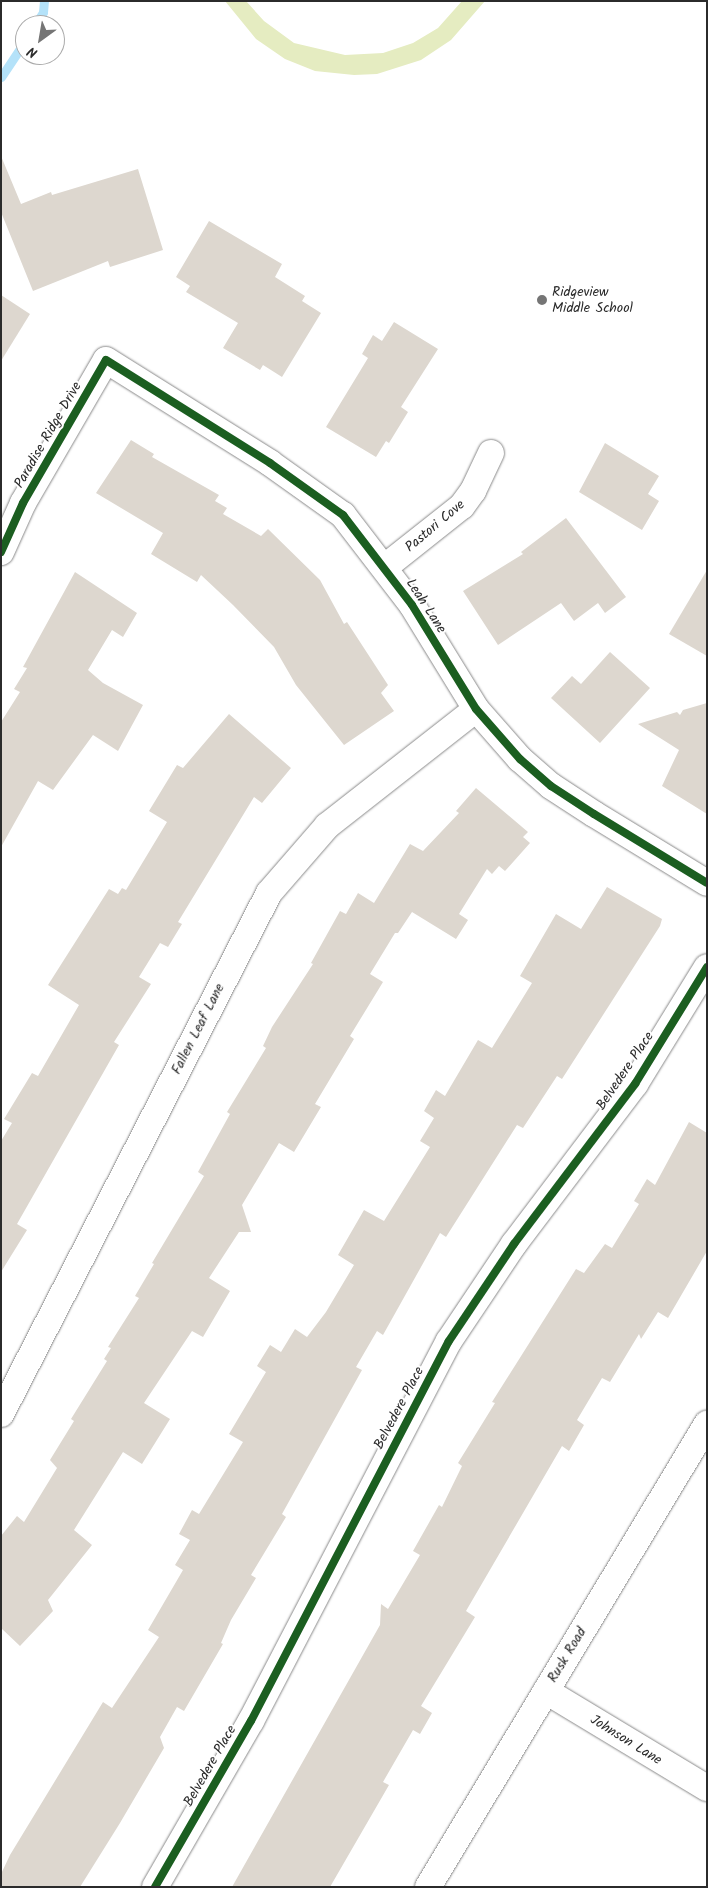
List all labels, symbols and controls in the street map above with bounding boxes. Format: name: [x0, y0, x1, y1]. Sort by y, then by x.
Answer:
north arrow: [15, 15, 65, 65]
text: N: [23, 40, 42, 64]
place label: Ridgeview Middle School: [552, 284, 633, 316]
marker: Ridgeview Middle School: [536, 294, 548, 306]
street label: Paradise Ridge Drive: [11, 379, 85, 491]
street label: Pastori Cove: [402, 496, 468, 556]
street label: Leah Lane: [402, 576, 450, 636]
street label: Fallen Leaf Lane: [168, 981, 228, 1077]
street label: Belvedere Place: [593, 1029, 657, 1113]
street label: Belvedere Place: [370, 1364, 428, 1452]
street label: Rusk Road: [544, 1624, 590, 1686]
street label: Johnson Lane: [587, 1711, 665, 1769]
street label: Belvedere Place: [180, 1722, 240, 1810]

